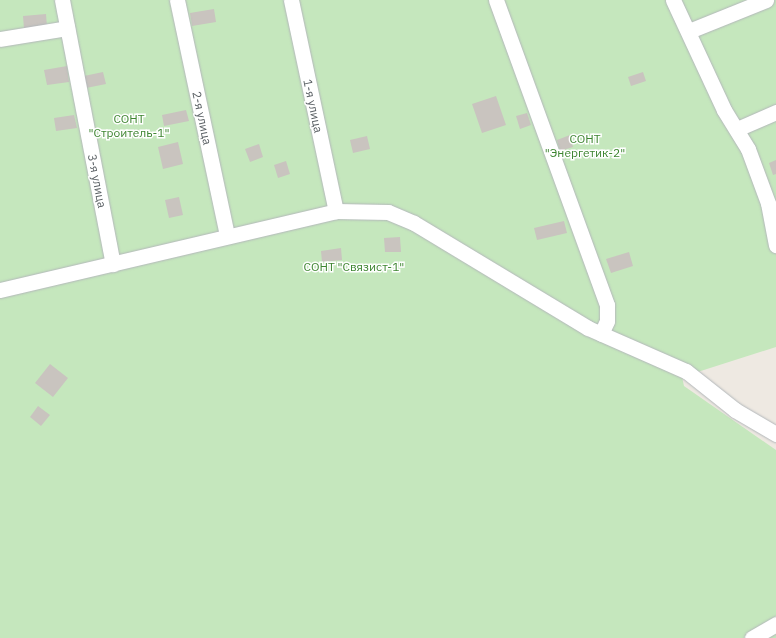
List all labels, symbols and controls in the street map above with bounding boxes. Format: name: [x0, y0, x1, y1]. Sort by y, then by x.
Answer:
street label: 1-я улица: [300, 78, 326, 134]
street label: 2-я улица: [189, 90, 215, 146]
park label: СОНТ "Строитель-1": [89, 112, 169, 140]
park label: СОНТ "Энергетик-2": [545, 132, 625, 160]
street label: 3-я улица: [85, 153, 109, 209]
park label: СОНТ "Связист-1": [304, 260, 404, 274]

